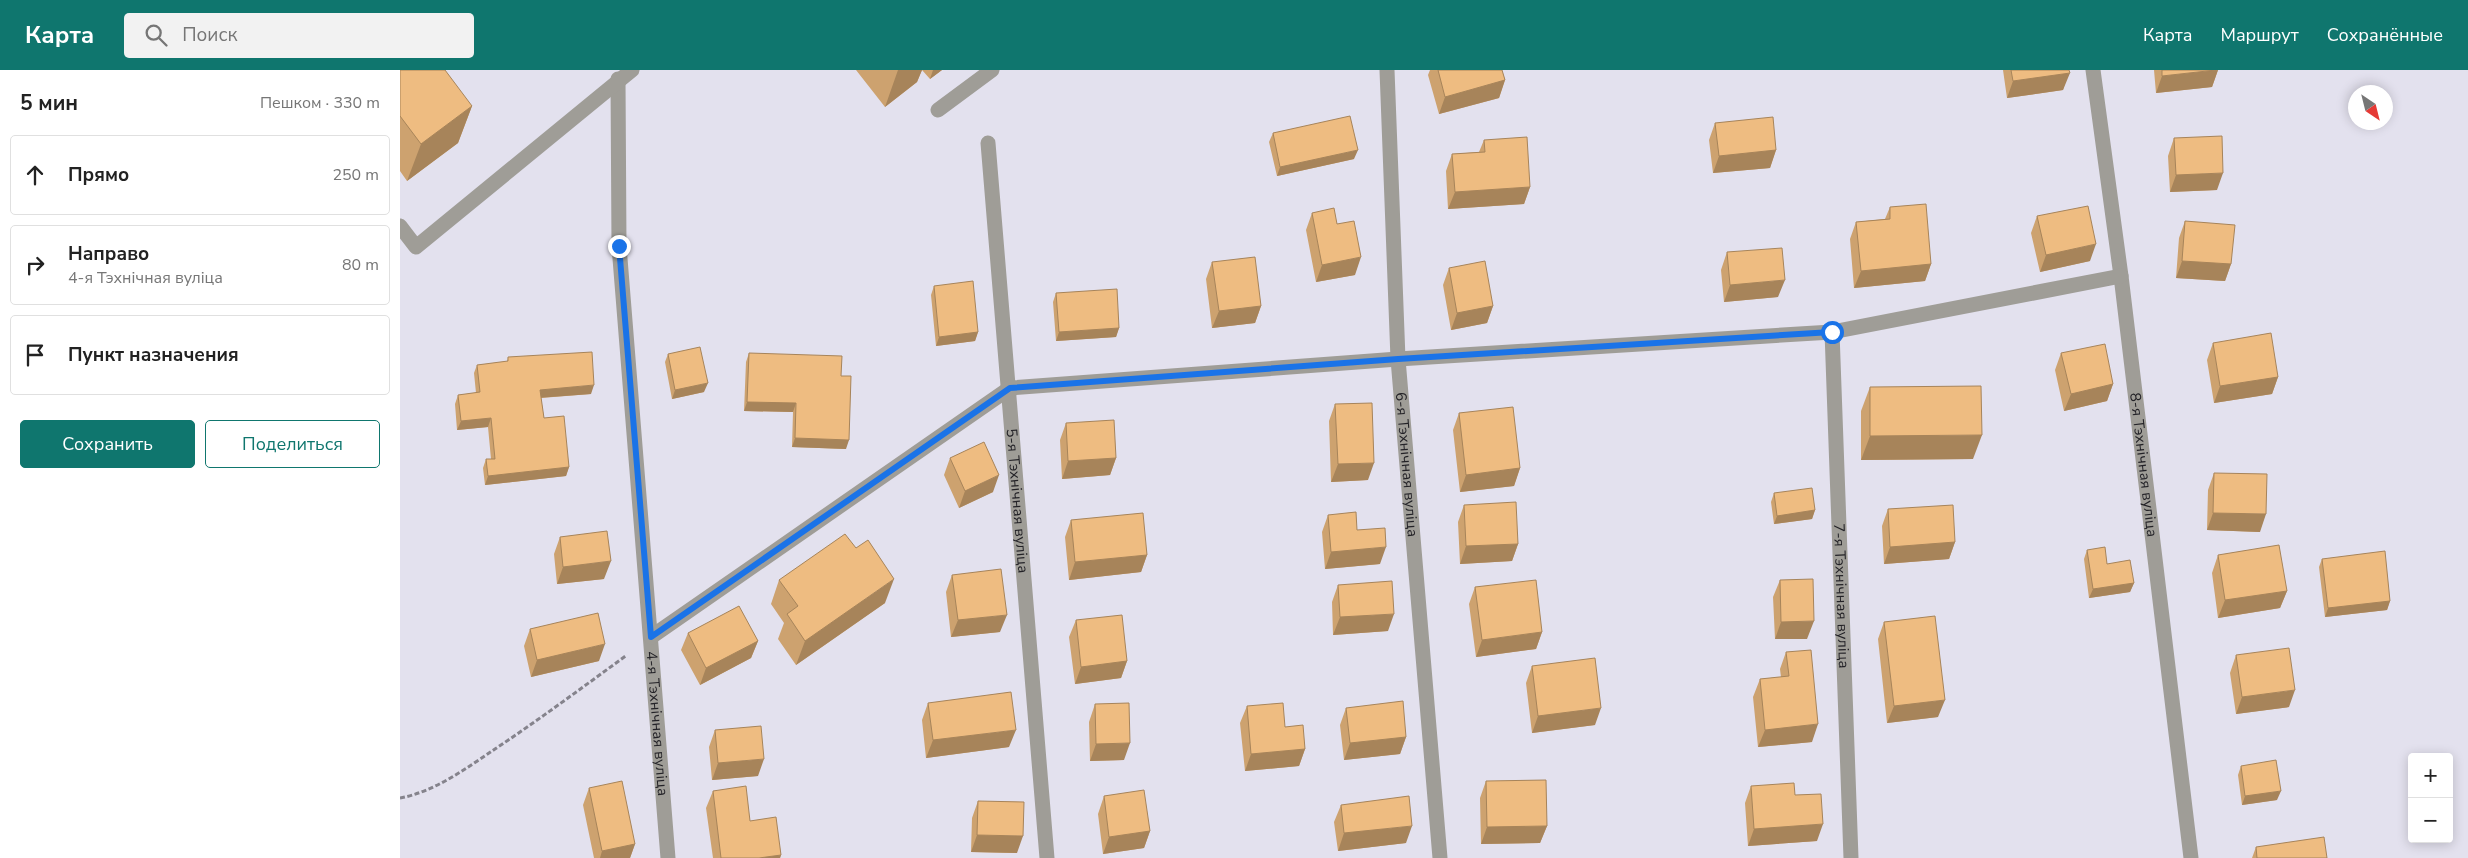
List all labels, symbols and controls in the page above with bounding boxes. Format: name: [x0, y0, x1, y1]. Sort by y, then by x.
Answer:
search box: [124, 13, 474, 58]
text: Карта: [25, 19, 94, 51]
icon: search: [142, 21, 170, 49]
text: Поиск: [182, 22, 237, 48]
text: Карта: [2143, 23, 2193, 47]
text: Маршрут: [2221, 23, 2299, 47]
text: Сохранённые: [2327, 23, 2443, 47]
north arrow: [2348, 85, 2393, 130]
text: 5 мин: [20, 89, 78, 117]
text: Пешком · 330 m: [260, 92, 380, 114]
icon: ahead: [21, 161, 49, 189]
text: Прямо: [68, 162, 129, 188]
text: 250 m: [332, 164, 379, 186]
route end: [608, 235, 631, 258]
text: Направо: [68, 241, 149, 267]
icon: right: [21, 251, 49, 279]
text: 80 m: [342, 254, 379, 276]
text: 4-я Тэхнічная вуліца: [68, 267, 223, 289]
route start: [1821, 321, 1844, 344]
icon: arrive: [21, 341, 49, 369]
text: Пункт назначения: [68, 342, 239, 368]
street label: 6-я Тэхнічная вуліца: [1391, 391, 1423, 538]
street label: 8-я Тэхнічная вуліца: [2125, 391, 2162, 538]
button: Сохранить: [20, 420, 195, 468]
button: Поделиться: [205, 420, 380, 468]
street label: 5-я Тэхнічная вуліца: [1002, 428, 1033, 574]
street label: 7-я Тэхнічная вуліца: [1829, 523, 1854, 669]
street label: 4-я Тэхнічная вуліца: [641, 650, 673, 797]
map controls: [2408, 753, 2453, 843]
button: +: [2408, 753, 2453, 798]
button: −: [2408, 798, 2453, 843]

